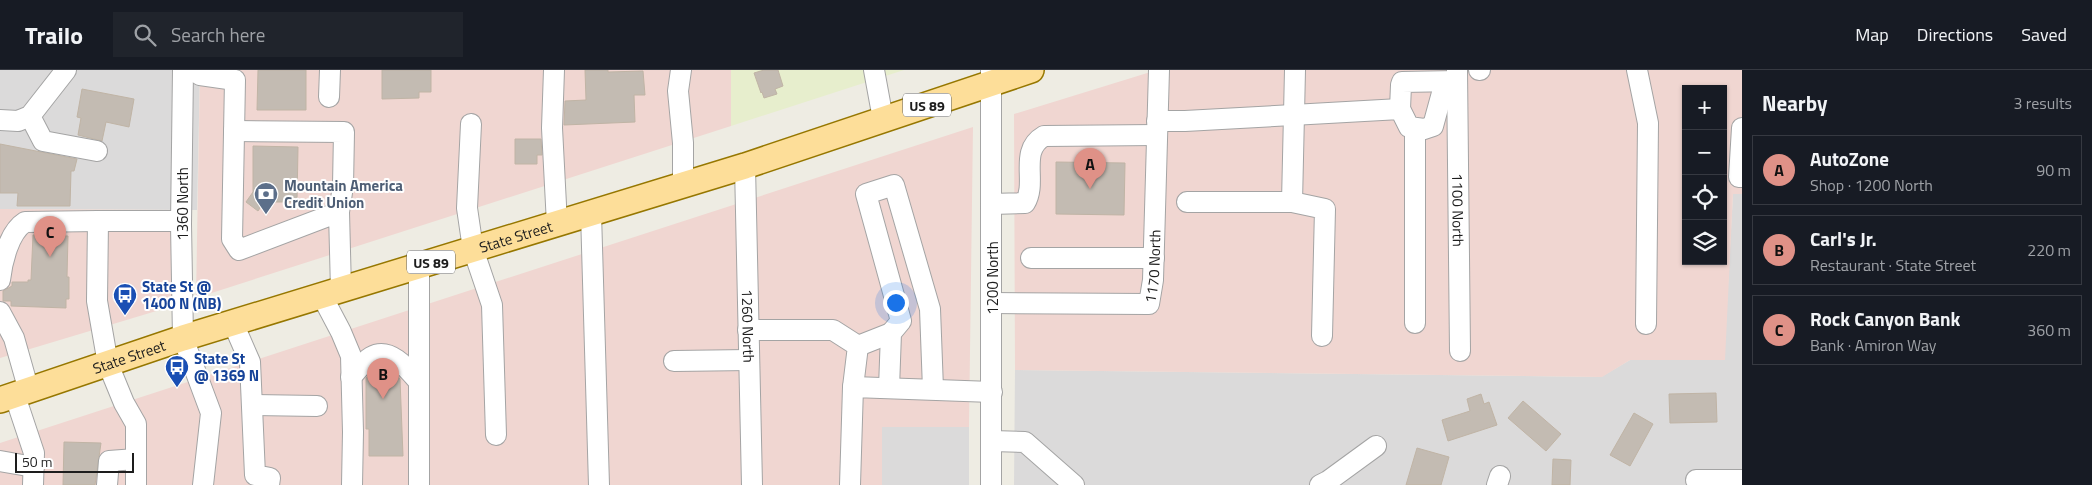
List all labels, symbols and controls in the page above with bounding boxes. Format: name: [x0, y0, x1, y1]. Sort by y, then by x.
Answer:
search box: [113, 12, 463, 57]
text: Trailo: [25, 17, 83, 53]
text: Search here: [171, 20, 265, 49]
icon: search: [131, 21, 159, 49]
text: Map: [1855, 21, 1889, 48]
text: Directions: [1917, 21, 1993, 48]
text: Saved: [2021, 21, 2067, 48]
map controls: [1682, 85, 1727, 265]
button: +: [1682, 85, 1727, 130]
text: Nearby: [1762, 87, 1827, 119]
text: 3 results: [2013, 91, 2072, 115]
road number: US 89: [903, 94, 951, 116]
button: −: [1682, 130, 1727, 175]
text: AutoZone: [1810, 144, 1889, 173]
pin: A: [1074, 148, 1106, 189]
text: A: [1774, 158, 1784, 182]
text: 90 m: [2036, 158, 2071, 182]
street label: 1360 North: [171, 167, 194, 241]
street label: 1100 North: [1447, 173, 1470, 247]
text: Shop · 1200 North: [1810, 173, 1933, 197]
place label: Mountain America Credit Union: [284, 174, 403, 214]
button: locate: [1682, 175, 1727, 220]
bank icon: Mountain America Credit Union: [253, 181, 279, 215]
street label: State Street: [476, 214, 556, 258]
pin: C: [34, 216, 66, 257]
button: layers: [1682, 220, 1727, 265]
text: Carl's Jr.: [1810, 224, 1877, 253]
street label: 1170 North: [1138, 229, 1166, 305]
text: B: [1774, 238, 1784, 262]
text: 220 m: [2027, 238, 2071, 262]
street label: 1200 North: [981, 241, 1004, 315]
road number: US 89: [407, 250, 455, 273]
text: Restaurant · State Street: [1810, 253, 1976, 277]
place label: State St @ 1400 N (NB): [142, 275, 222, 315]
bus stop icon: State St @ 1400 N (NB): [112, 282, 138, 316]
street label: 1260 North: [736, 289, 761, 363]
your location: [883, 290, 909, 316]
text: Rock Canyon Bank: [1810, 304, 1960, 333]
text: C: [1775, 318, 1783, 342]
text: 360 m: [2027, 318, 2071, 342]
street label: State Street: [89, 333, 169, 379]
text: Bank · Amiron Way: [1810, 333, 1937, 357]
place label: State St @ 1369 N: [194, 347, 259, 387]
bus stop icon: State St @ 1369 N: [164, 354, 190, 388]
pin: B: [367, 358, 399, 399]
scale bar: [15, 450, 134, 473]
text: 50 m: [22, 451, 52, 472]

